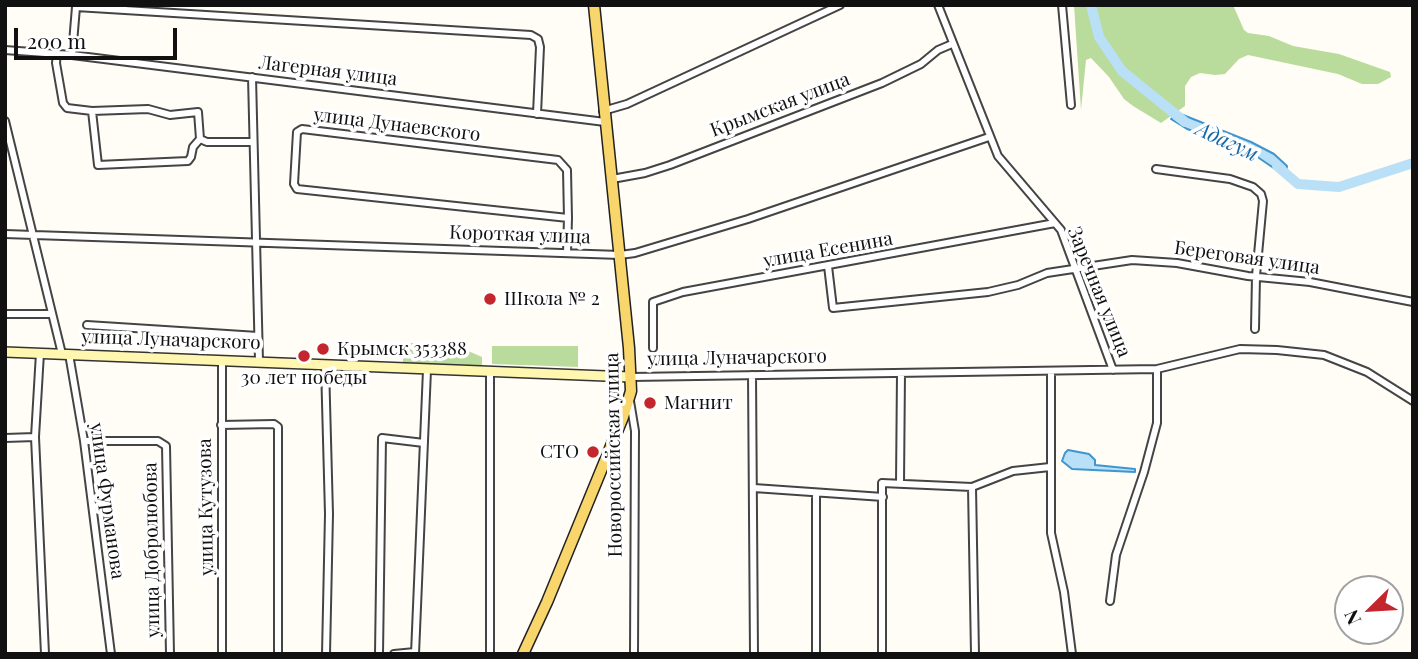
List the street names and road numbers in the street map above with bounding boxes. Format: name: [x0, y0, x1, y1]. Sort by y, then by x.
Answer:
street label: Лагерная улица: [258, 51, 398, 91]
street label: Крымская улица: [707, 68, 853, 142]
street label: улица Дунаевского: [312, 103, 482, 147]
street label: Короткая улица: [449, 221, 591, 249]
street label: Заречная улица: [1062, 224, 1136, 360]
street label: улица Есенина: [762, 227, 894, 273]
street label: Береговая улица: [1173, 236, 1321, 280]
street label: улица Луначарского: [81, 325, 261, 355]
street label: улица Луначарского: [647, 345, 827, 371]
street label: Новороссийская улица: [601, 352, 627, 558]
street label: улица Фурманова: [85, 421, 129, 581]
street label: улица Кутузова: [193, 438, 219, 576]
street label: улица Добролюбова: [139, 462, 165, 638]

